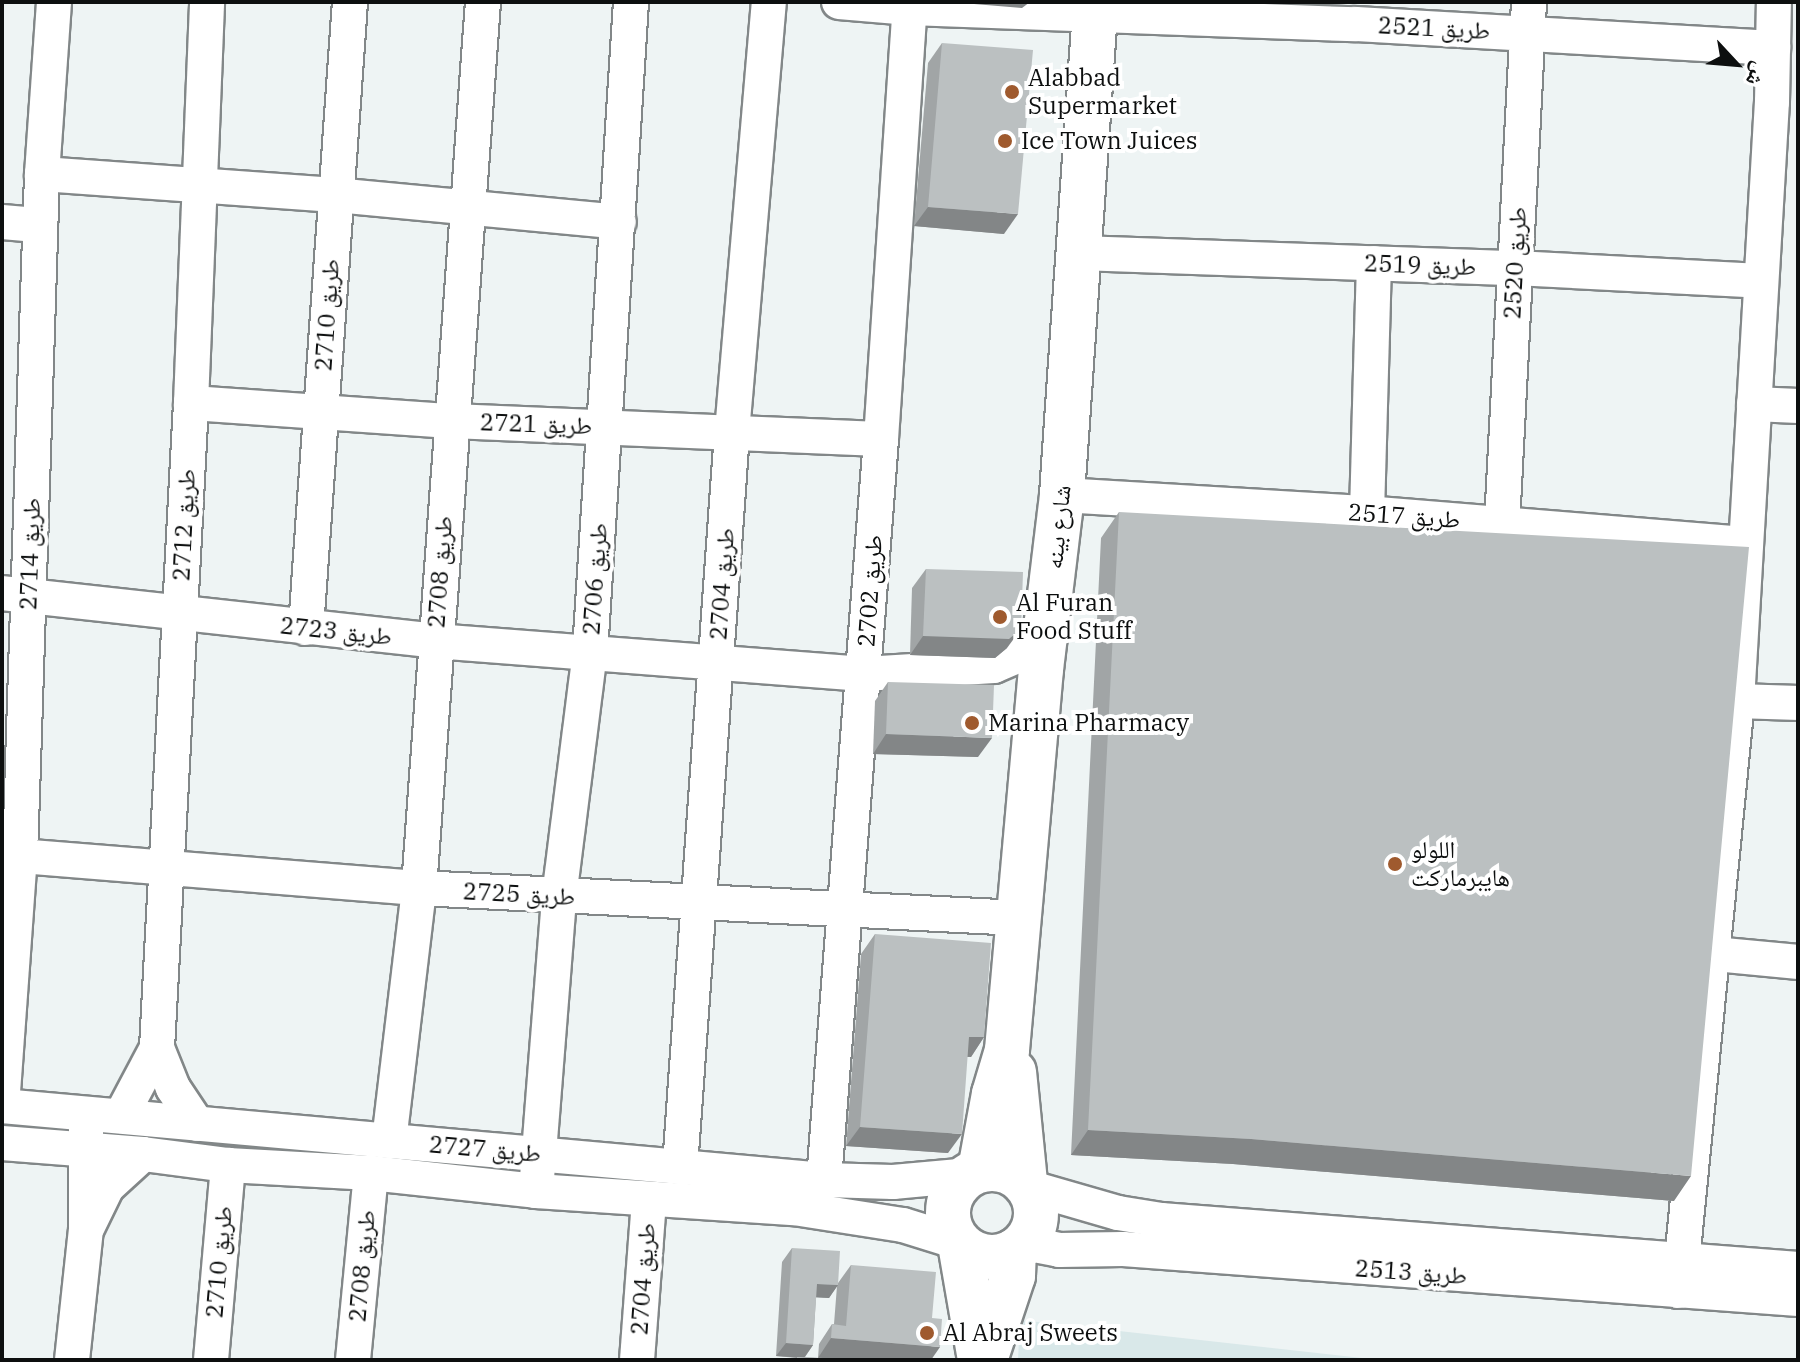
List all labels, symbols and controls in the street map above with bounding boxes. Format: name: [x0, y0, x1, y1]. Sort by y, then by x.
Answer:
street label: طريق 2521: [1377, 11, 1491, 45]
north arrow: [1696, 24, 1776, 104]
text: ش: [1740, 58, 1776, 92]
place label: Alabbad Supermarket: [1028, 64, 1177, 120]
marker: Alabbad Supermarket: [1003, 83, 1021, 101]
place label: Ice Town Juices: [1021, 127, 1197, 155]
marker: Ice Town Juices: [996, 132, 1014, 150]
street label: طريق 2520: [1498, 206, 1532, 320]
street label: طريق 2519: [1363, 249, 1477, 281]
street label: طريق 2710: [309, 258, 345, 372]
street label: طريق 2721: [479, 408, 593, 440]
street label: طريق 2712: [167, 468, 201, 582]
street label: شارع بينه: [1039, 484, 1077, 570]
street label: طريق 2714: [14, 497, 46, 611]
street label: طريق 2517: [1347, 498, 1461, 534]
street label: طريق 2708: [422, 515, 458, 629]
street label: طريق 2706: [577, 522, 613, 636]
street label: طريق 2704: [704, 527, 740, 641]
street label: طريق 2702: [852, 534, 888, 648]
place label: Al Furan Food Stuff: [1016, 589, 1132, 645]
marker: Al Furan Food Stuff: [991, 608, 1009, 626]
street label: طريق 2723: [279, 611, 393, 651]
place label: Marina Pharmacy: [988, 709, 1189, 737]
marker: Marina Pharmacy: [963, 714, 981, 732]
place label: اللولو هايبرماركت: [1411, 836, 1510, 892]
marker: اللولو هايبرماركت: [1386, 855, 1404, 873]
street label: طريق 2725: [462, 877, 576, 911]
street label: طريق 2727: [428, 1130, 542, 1168]
street label: طريق 2710: [200, 1205, 238, 1319]
street label: طريق 2708: [343, 1209, 381, 1323]
street label: طريق 2704: [625, 1222, 661, 1336]
street label: طريق 2513: [1354, 1254, 1468, 1290]
place label: Al Abraj Sweets: [943, 1319, 1118, 1347]
marker: Al Abraj Sweets: [918, 1324, 936, 1342]

